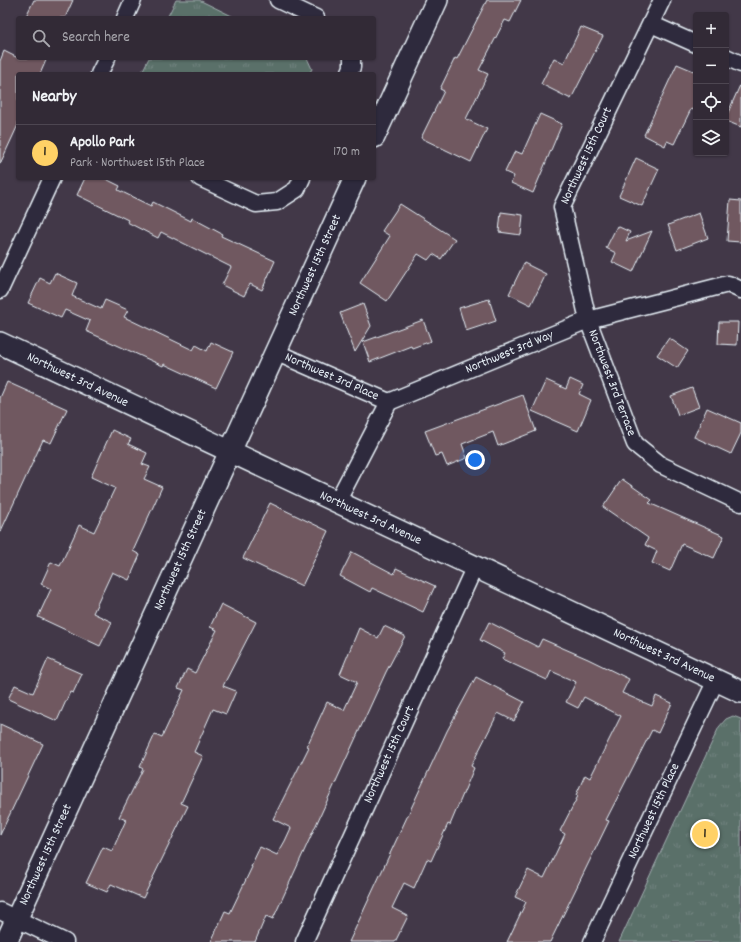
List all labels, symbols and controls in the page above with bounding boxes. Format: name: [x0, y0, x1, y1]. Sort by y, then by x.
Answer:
map controls: [693, 12, 729, 156]
button: +: [693, 12, 729, 48]
search box: [16, 16, 376, 60]
icon: search: [30, 27, 52, 49]
text: Search here: [62, 27, 130, 49]
button: −: [693, 48, 729, 84]
button: locate: [693, 84, 729, 120]
text: Nearby: [32, 86, 76, 110]
street label: Northwest 15th Court: [556, 104, 618, 208]
button: layers: [693, 120, 729, 156]
text: Apollo Park: [70, 132, 135, 154]
text: 1: [44, 143, 46, 162]
text: 170 m: [333, 143, 360, 162]
text: Park · Northwest 15th Place: [70, 154, 205, 173]
street label: Northwest 15th Street: [284, 211, 347, 319]
street label: Northwest 3rd Way: [462, 325, 557, 379]
street label: Northwest 3rd Terrace: [583, 327, 641, 439]
street label: Northwest 3rd Avenue: [24, 348, 132, 412]
street label: Northwest 3rd Place: [282, 348, 382, 406]
your location: [465, 450, 485, 470]
street label: Northwest 3rd Avenue: [317, 486, 425, 550]
street label: Northwest 15th Street: [149, 506, 212, 614]
street label: Northwest 3rd Avenue: [610, 624, 718, 688]
street label: Northwest 15th Court: [359, 702, 420, 806]
street label: Northwest 15th Place: [623, 760, 685, 862]
street label: Northwest 15th Street: [14, 801, 77, 908]
pin: 1: [692, 819, 718, 849]

